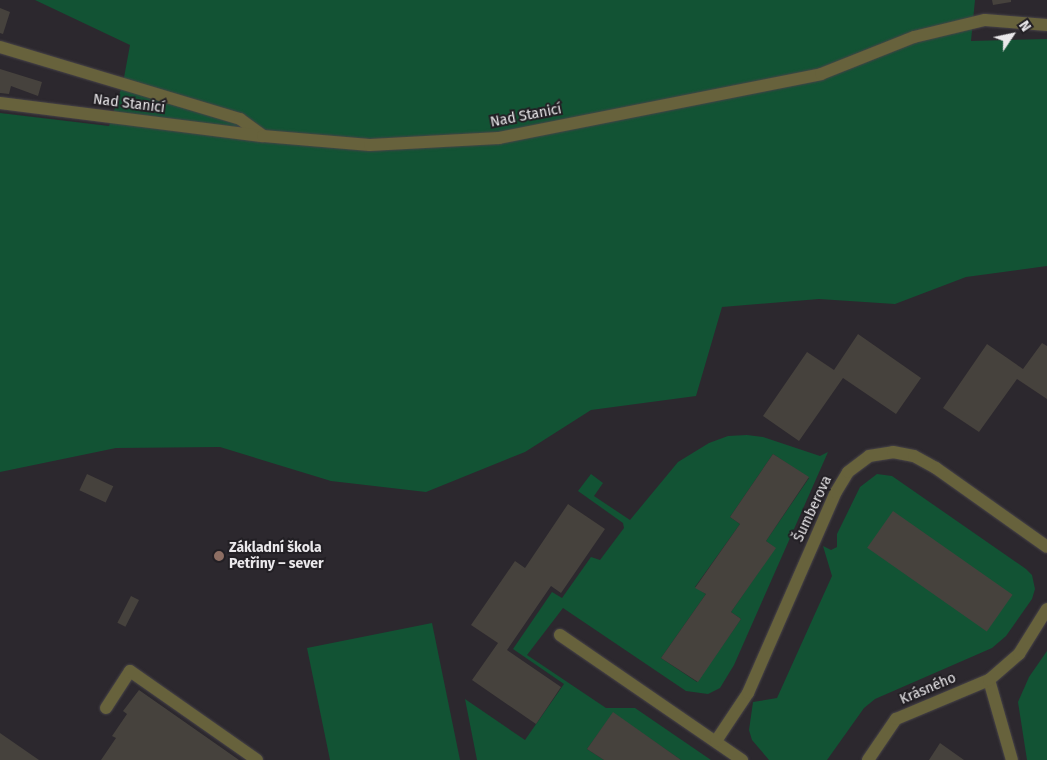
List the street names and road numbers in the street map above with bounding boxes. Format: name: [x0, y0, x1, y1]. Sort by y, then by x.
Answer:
street label: Nad Stanicí: [92, 91, 166, 117]
street label: Nad Stanicí: [489, 101, 563, 131]
street label: Šumberova: [790, 473, 836, 545]
street label: Krásného: [897, 670, 959, 708]

